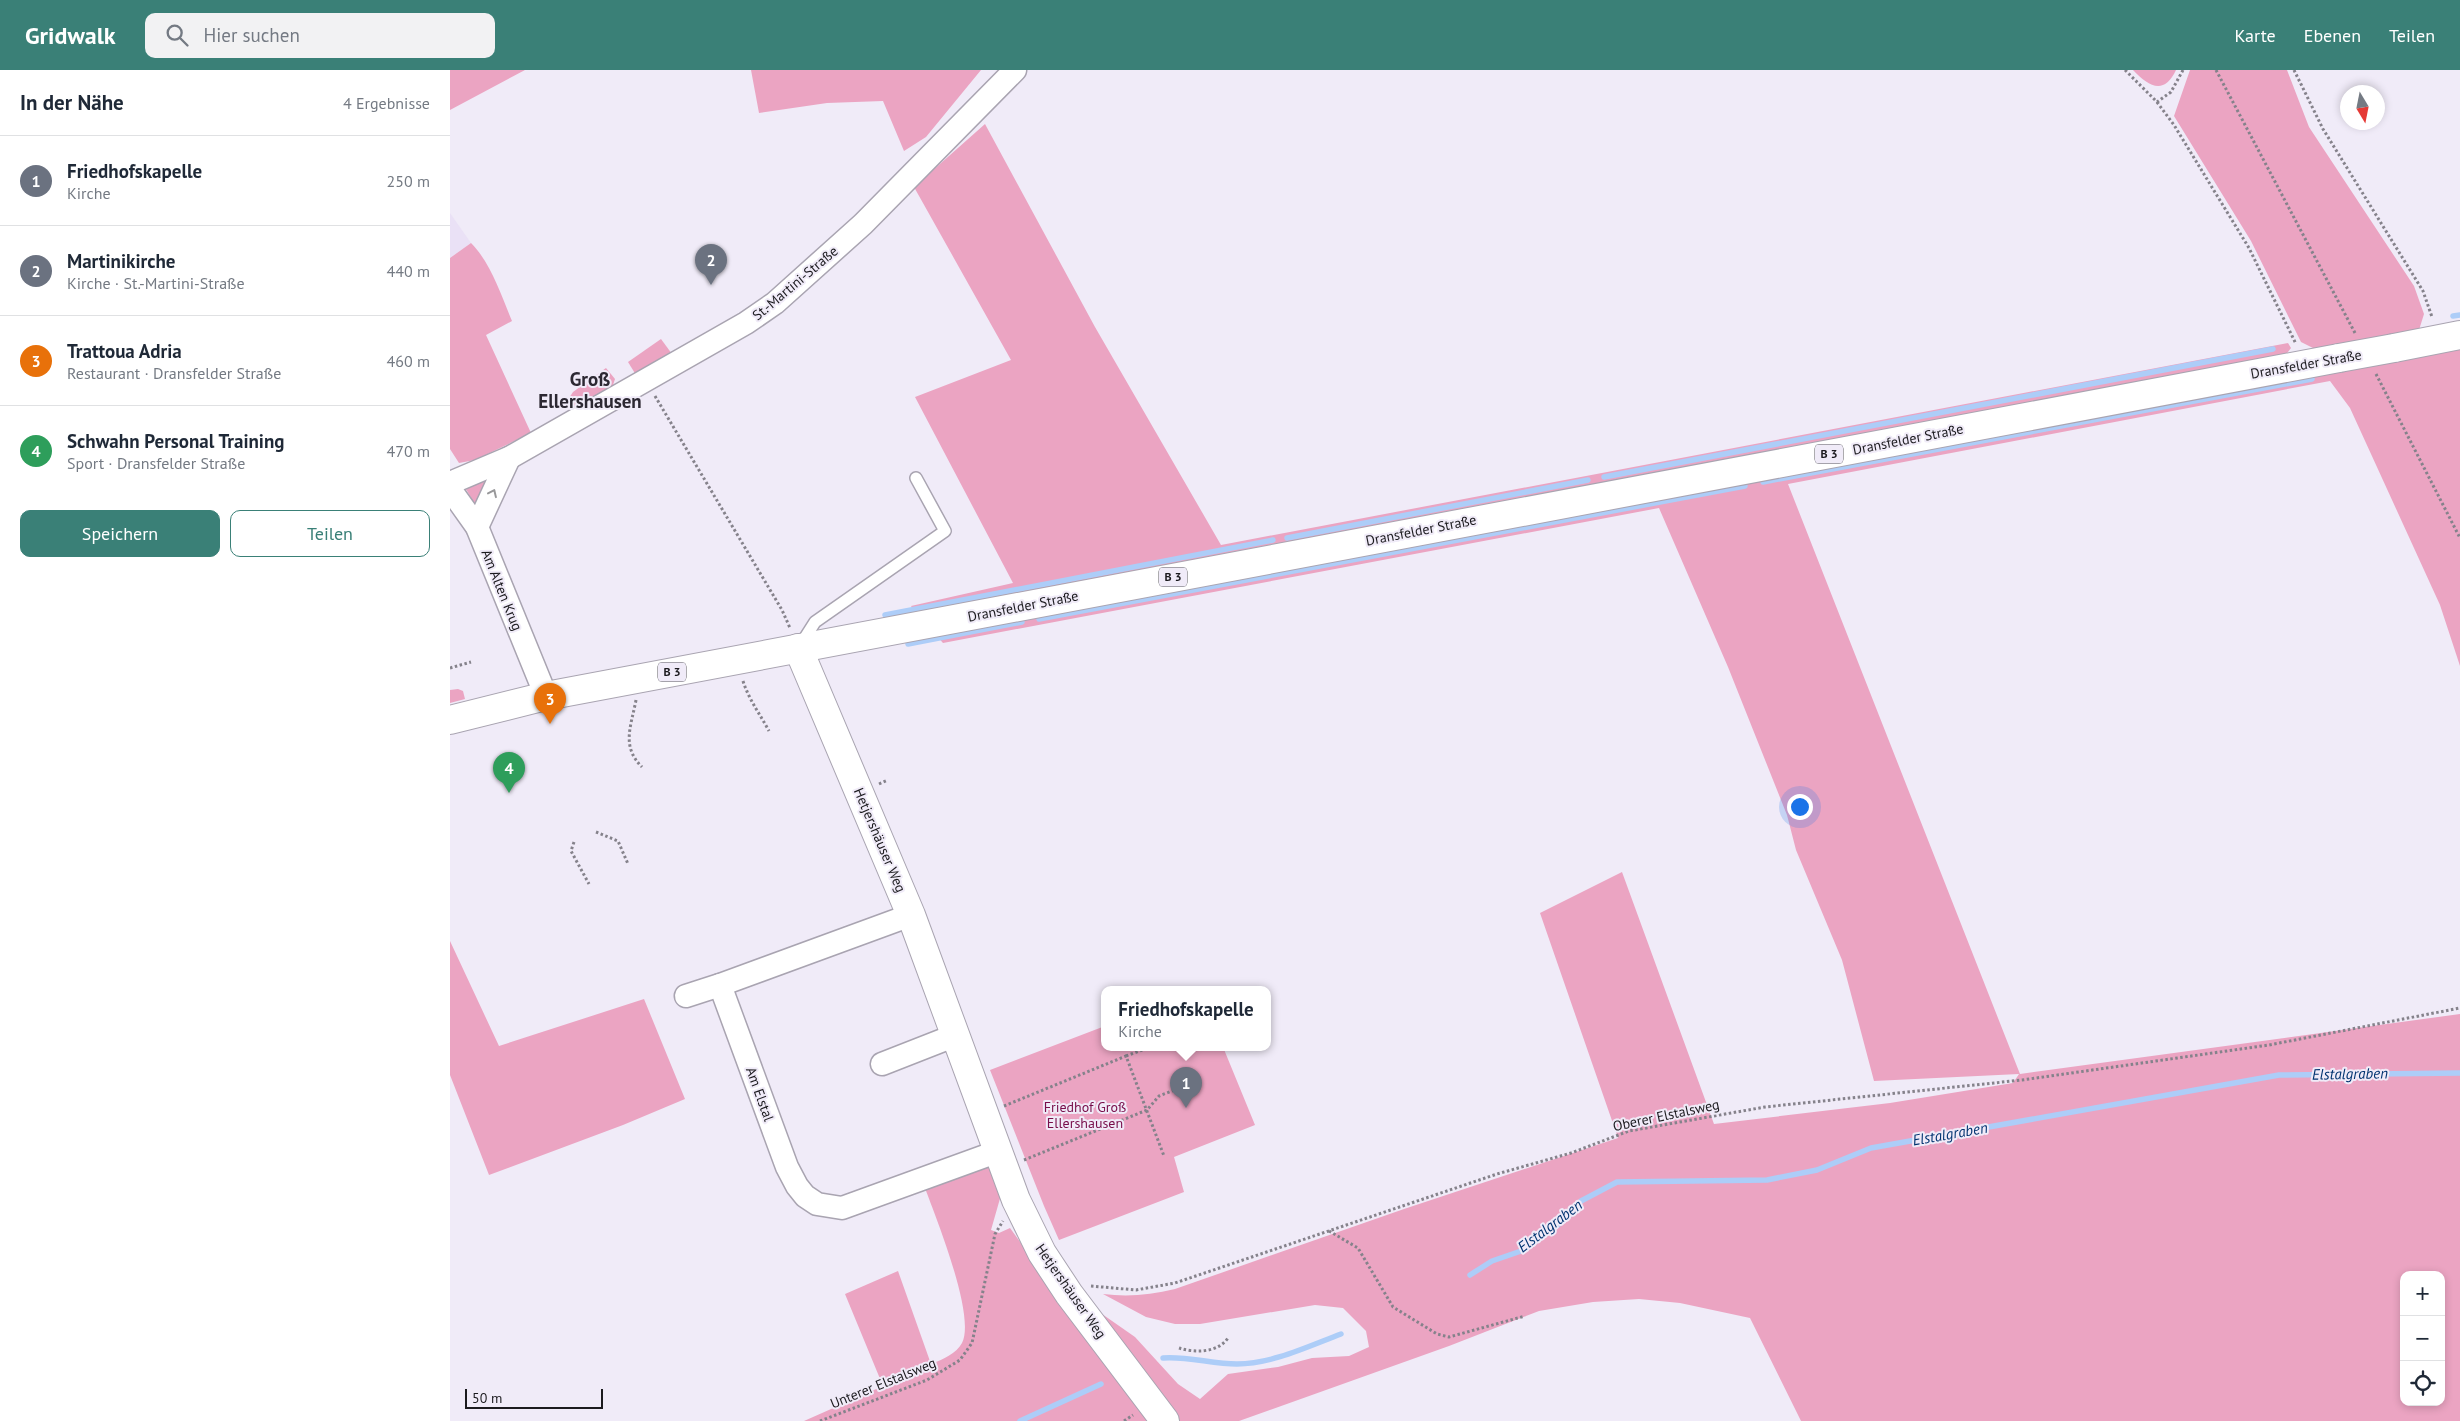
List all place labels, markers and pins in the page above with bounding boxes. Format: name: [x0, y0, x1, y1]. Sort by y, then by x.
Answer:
pin: 2: [695, 244, 727, 285]
pin: 3: [534, 683, 566, 724]
pin: 4: [493, 752, 525, 793]
pin: 1: [1170, 1067, 1202, 1108]

